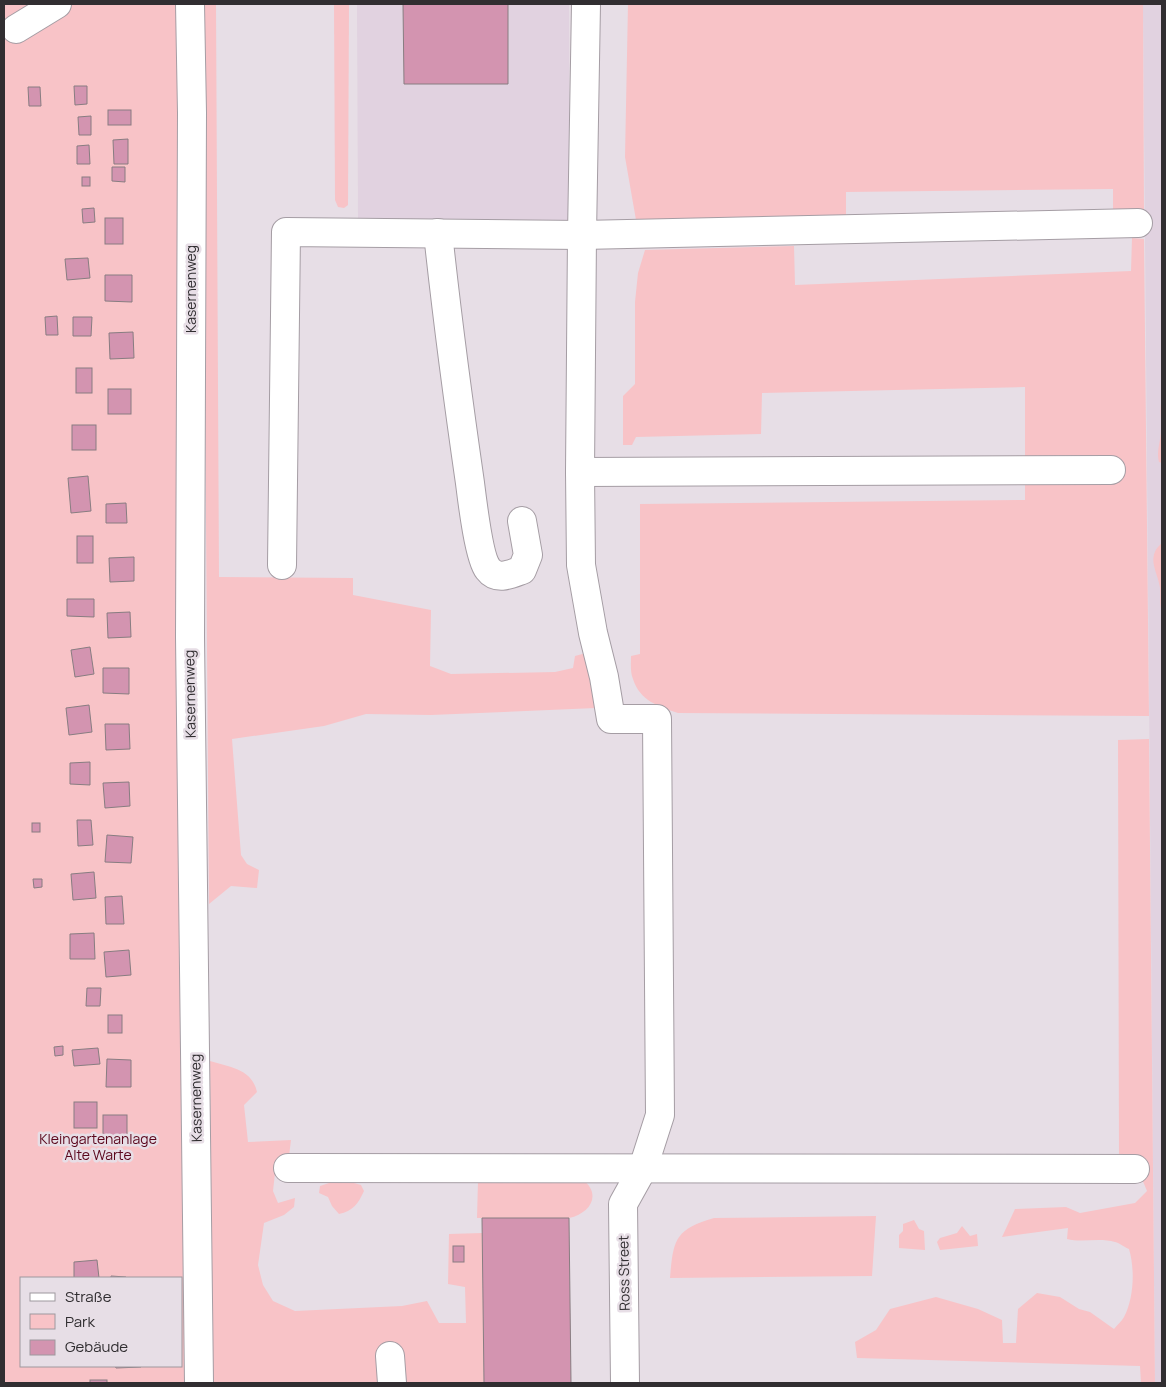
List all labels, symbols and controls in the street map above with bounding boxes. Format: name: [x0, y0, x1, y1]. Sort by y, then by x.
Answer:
street label: Kasernenweg: [181, 245, 200, 333]
street label: Kasernenweg: [179, 650, 200, 738]
street label: Kasernenweg: [185, 1054, 206, 1142]
park label: Kleingartenanlage Alte Warte: [39, 1129, 157, 1164]
street label: Ross Street: [613, 1235, 634, 1311]
legend: [20, 1277, 182, 1367]
text: Straße: [65, 1286, 112, 1307]
text: Park: [65, 1311, 95, 1332]
text: Gebäude: [65, 1336, 128, 1357]

